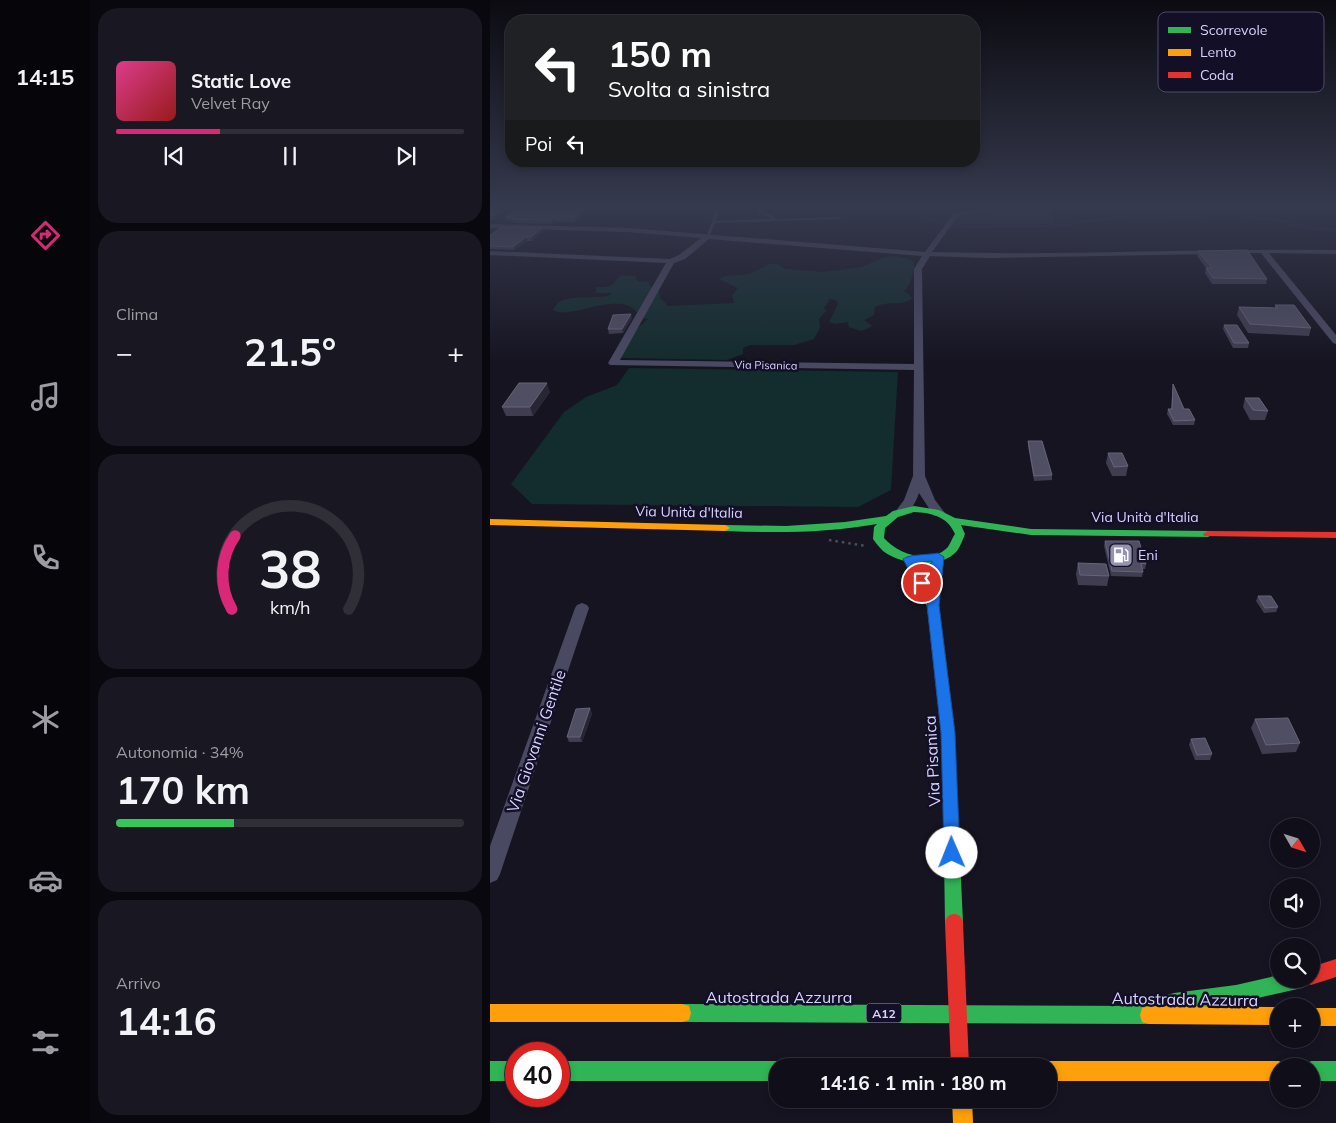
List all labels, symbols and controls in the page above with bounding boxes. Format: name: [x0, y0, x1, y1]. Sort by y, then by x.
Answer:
legend: [1158, 12, 1324, 92]
text: Scorrevole: [1200, 21, 1267, 39]
text: 150 m: [608, 32, 712, 76]
icon: left: [525, 35, 590, 100]
text: Lento: [1200, 43, 1236, 61]
text: 14:15: [16, 63, 74, 91]
text: Coda: [1200, 66, 1234, 84]
text: Static Love: [191, 69, 291, 93]
text: Svolta a sinistra: [608, 75, 770, 103]
text: Velvet Ray: [191, 93, 270, 113]
icon: left: [562, 130, 590, 158]
text: Poi: [525, 132, 552, 156]
icon: previous: [160, 142, 188, 170]
icon: pause: [276, 142, 304, 170]
icon: next: [392, 142, 420, 170]
icon: directions: [28, 218, 63, 253]
text: Clima: [116, 304, 158, 324]
text: 21.5°: [244, 328, 336, 376]
text: −: [116, 335, 133, 370]
text: +: [447, 335, 464, 370]
street label: Via Pisanica: [735, 357, 797, 373]
icon: music: [28, 379, 63, 414]
street label: Via Unità d'Italia: [635, 502, 743, 522]
street label: Via Unità d'Italia: [1091, 508, 1199, 526]
text: 38: [259, 536, 321, 601]
icon: phone: [28, 540, 63, 575]
fuel station icon: Eni: [1108, 542, 1134, 568]
place label: Eni: [1138, 546, 1158, 564]
pin: [901, 562, 943, 604]
icon: arrive: [908, 569, 936, 597]
text: km/h: [270, 596, 310, 618]
street label: Via Giovanni Gentile: [502, 667, 570, 815]
icon: climate: [28, 702, 63, 737]
street label: Via Pisanica: [920, 715, 944, 807]
text: Autonomia · 34%: [116, 742, 244, 762]
text: 170 km: [116, 766, 250, 814]
north arrow: [1270, 818, 1320, 868]
map controls: [1270, 818, 1320, 1108]
position arrow: [925, 826, 977, 878]
icon: car: [28, 863, 63, 898]
button: sound: [1270, 878, 1320, 928]
button: search: [1270, 938, 1320, 988]
text: Arrivo: [116, 973, 161, 993]
street label: Autostrada Azzurra: [706, 987, 852, 1007]
street label: Autostrada Azzurra: [1112, 988, 1258, 1010]
text: 14:16: [116, 997, 217, 1045]
button: +: [1270, 998, 1320, 1048]
road number: A12: [866, 1004, 902, 1022]
icon: filters: [28, 1025, 63, 1060]
speed limit sign: 40: [505, 1042, 570, 1107]
button: −: [1270, 1058, 1320, 1108]
text: 14:16 · 1 min · 180 m: [819, 1071, 1007, 1095]

